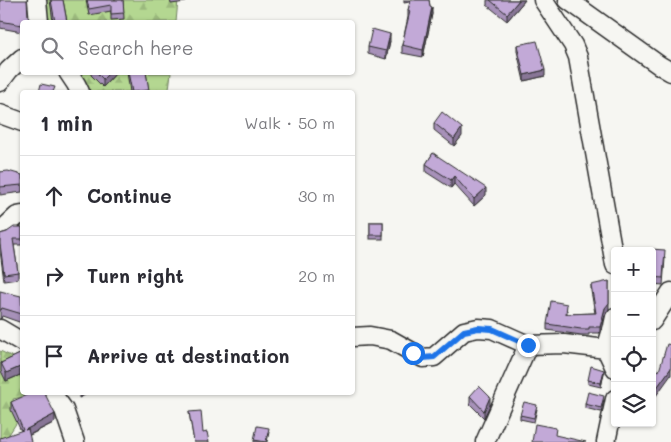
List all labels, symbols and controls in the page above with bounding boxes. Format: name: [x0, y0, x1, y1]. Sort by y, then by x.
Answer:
search box: [20, 20, 355, 75]
icon: search: [38, 34, 66, 62]
text: Search here: [78, 35, 194, 60]
text: 1 min: [40, 109, 93, 136]
text: Walk · 50 m: [244, 112, 335, 133]
icon: ahead: [40, 182, 68, 210]
text: Continue: [87, 183, 172, 208]
text: 30 m: [298, 185, 335, 206]
map controls: [611, 247, 656, 427]
button: +: [611, 247, 656, 292]
icon: right: [40, 262, 68, 290]
text: Turn right: [87, 263, 184, 288]
text: 20 m: [298, 265, 335, 286]
button: −: [611, 292, 656, 337]
route end: [517, 334, 540, 357]
button: locate: [611, 337, 656, 382]
icon: arrive: [40, 342, 68, 370]
route start: [402, 342, 425, 365]
text: Arrive at destination: [87, 343, 290, 368]
button: layers: [611, 382, 656, 427]

